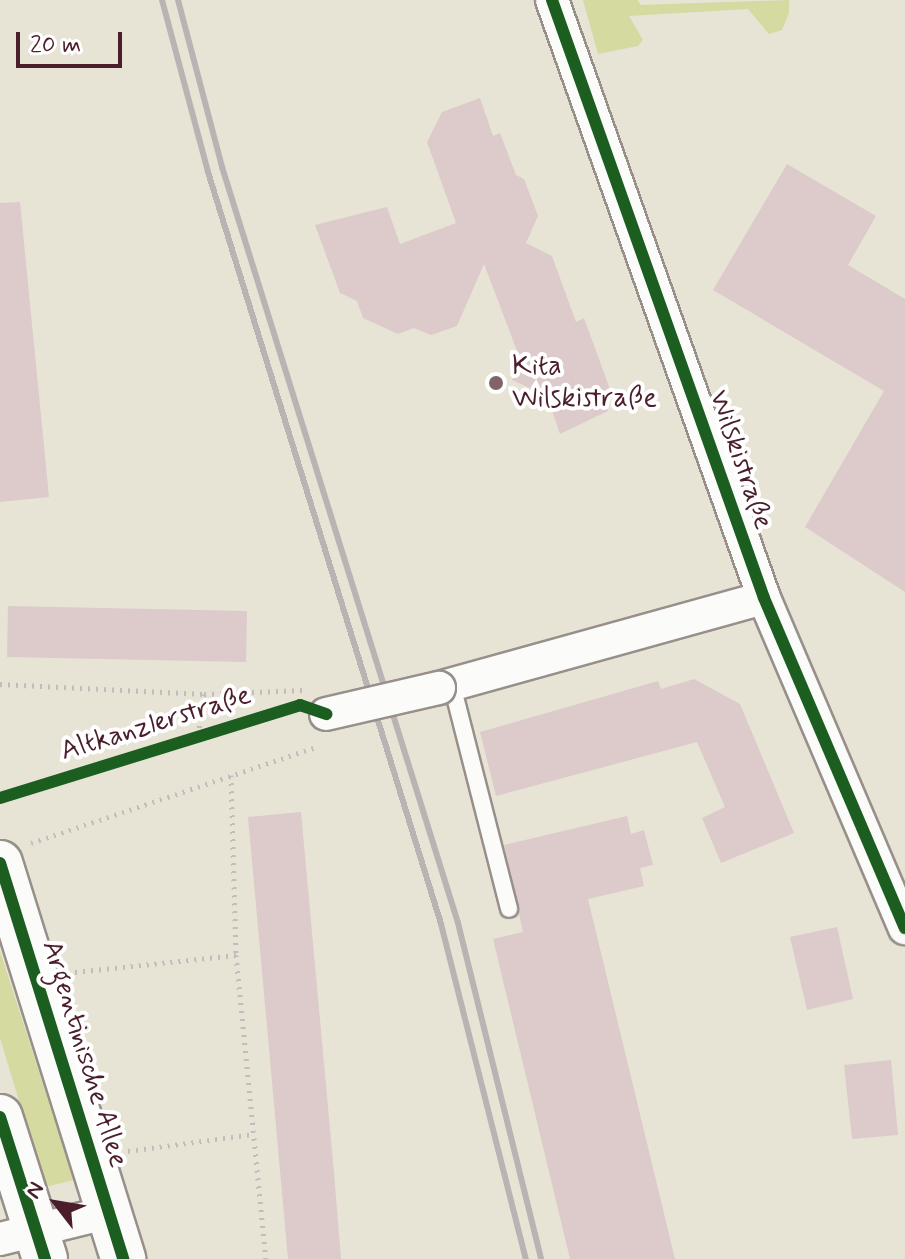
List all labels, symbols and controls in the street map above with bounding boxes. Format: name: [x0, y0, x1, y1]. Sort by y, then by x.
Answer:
scale bar: [20, 16, 126, 66]
text: 20 m: [30, 30, 81, 61]
place label: Kita Wilskistraße: [512, 350, 657, 416]
marker: Kita Wilskistraße: [487, 374, 505, 392]
street label: Wilskistraße: [701, 386, 779, 534]
street label: Altkanzlerstraße: [57, 679, 255, 769]
street label: Argentinische Allee: [33, 936, 135, 1172]
north arrow: [16, 1163, 96, 1243]
text: N: [20, 1177, 51, 1204]

